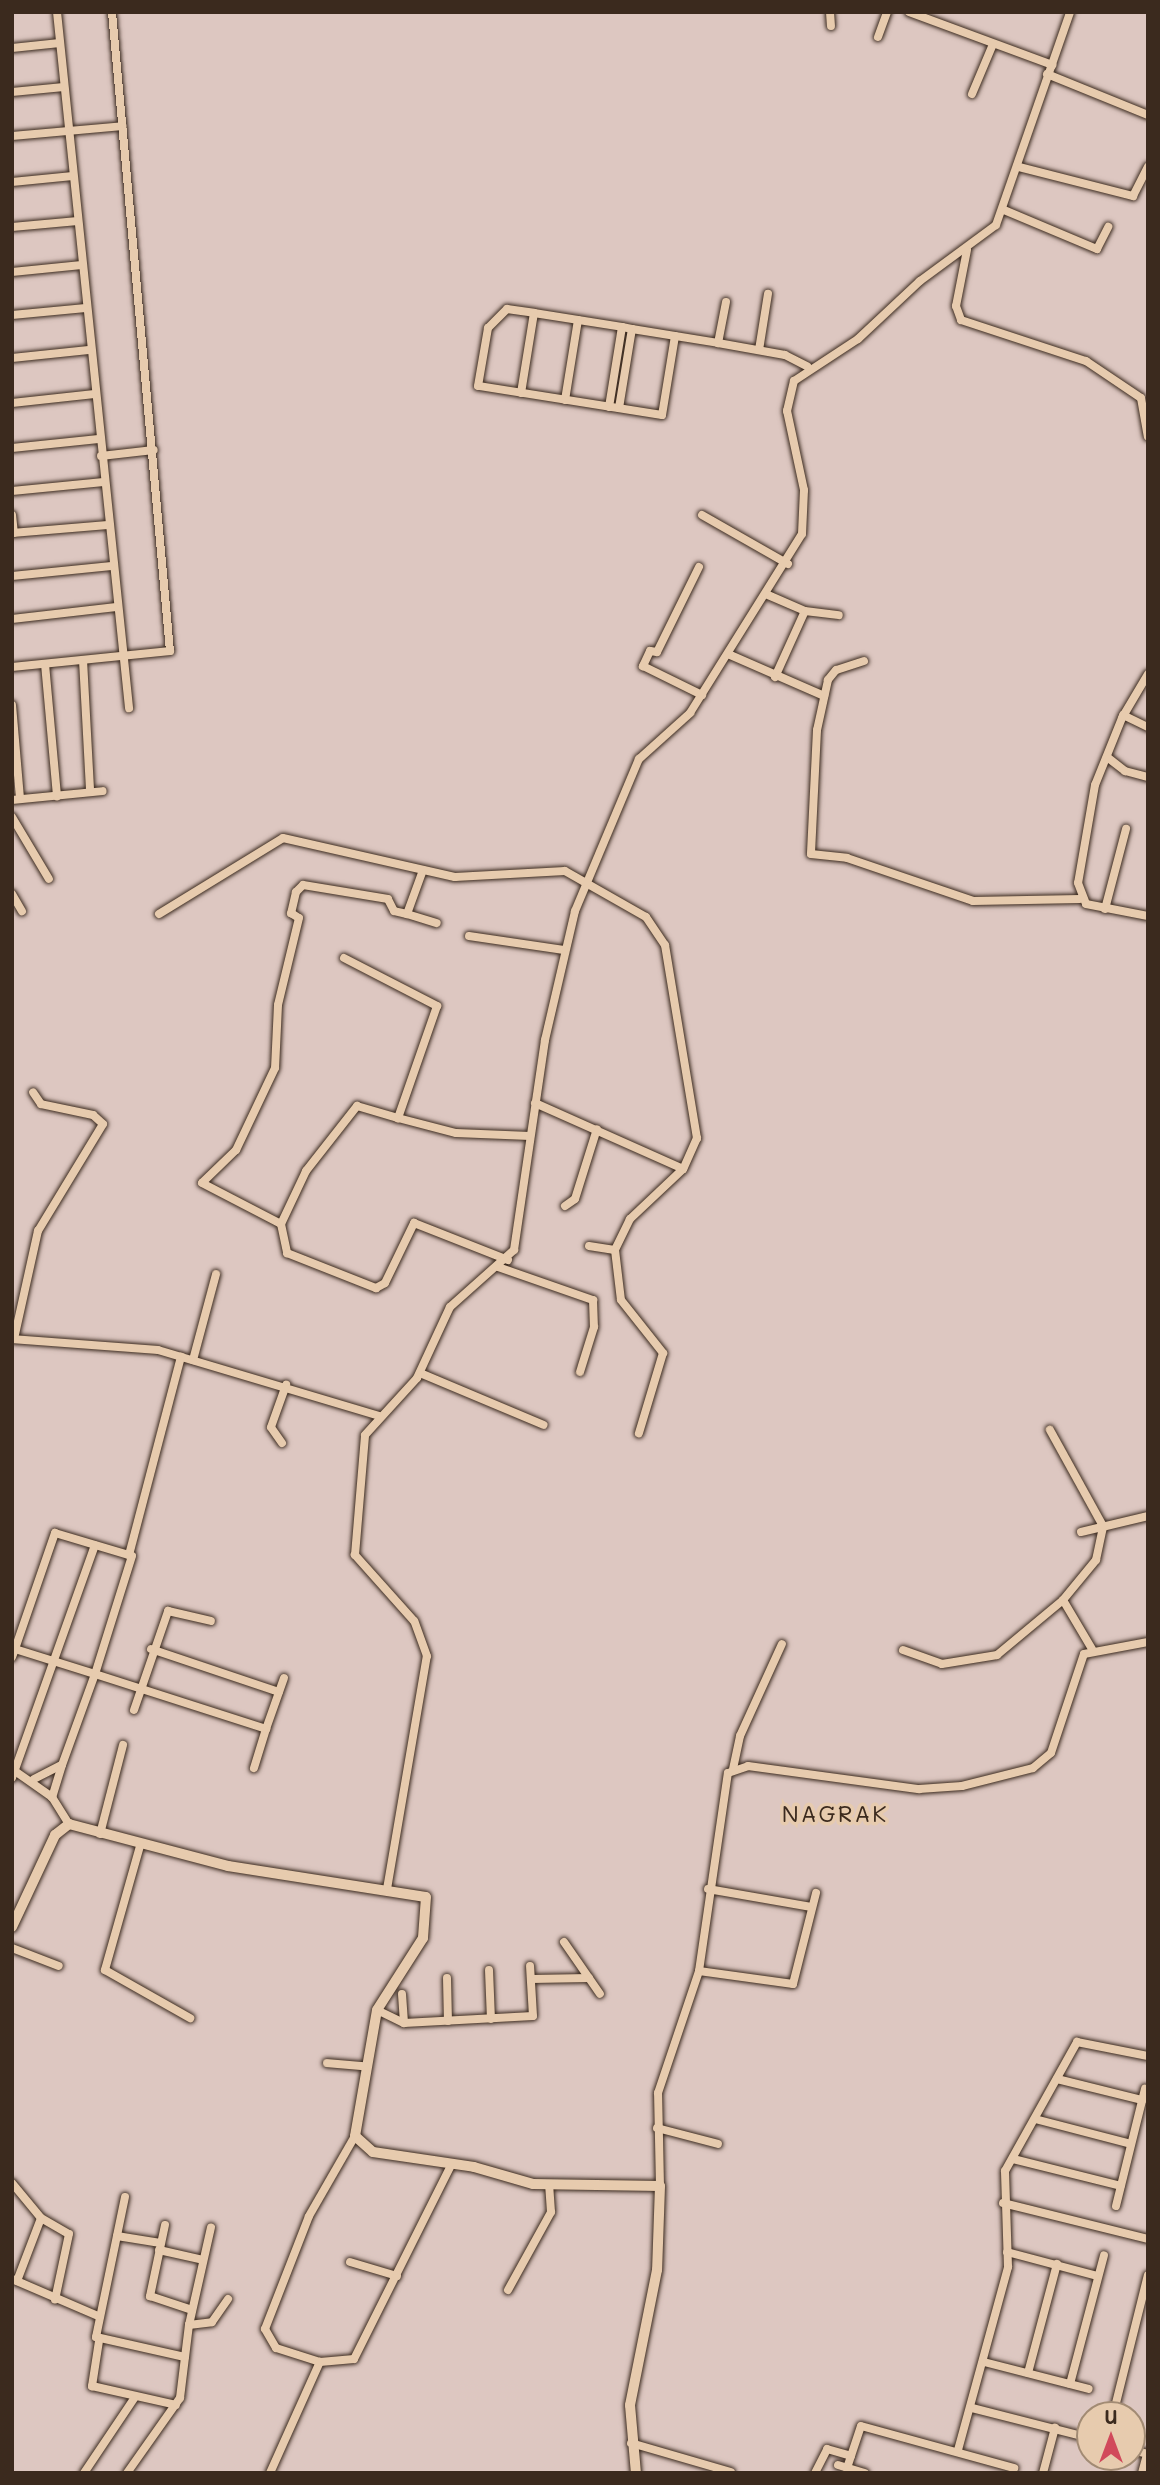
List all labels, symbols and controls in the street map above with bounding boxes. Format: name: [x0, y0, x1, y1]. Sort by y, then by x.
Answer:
district label: NAGRAK: [782, 1799, 888, 1827]
north arrow: [1076, 2401, 1146, 2471]
text: U: [1104, 2404, 1118, 2429]

